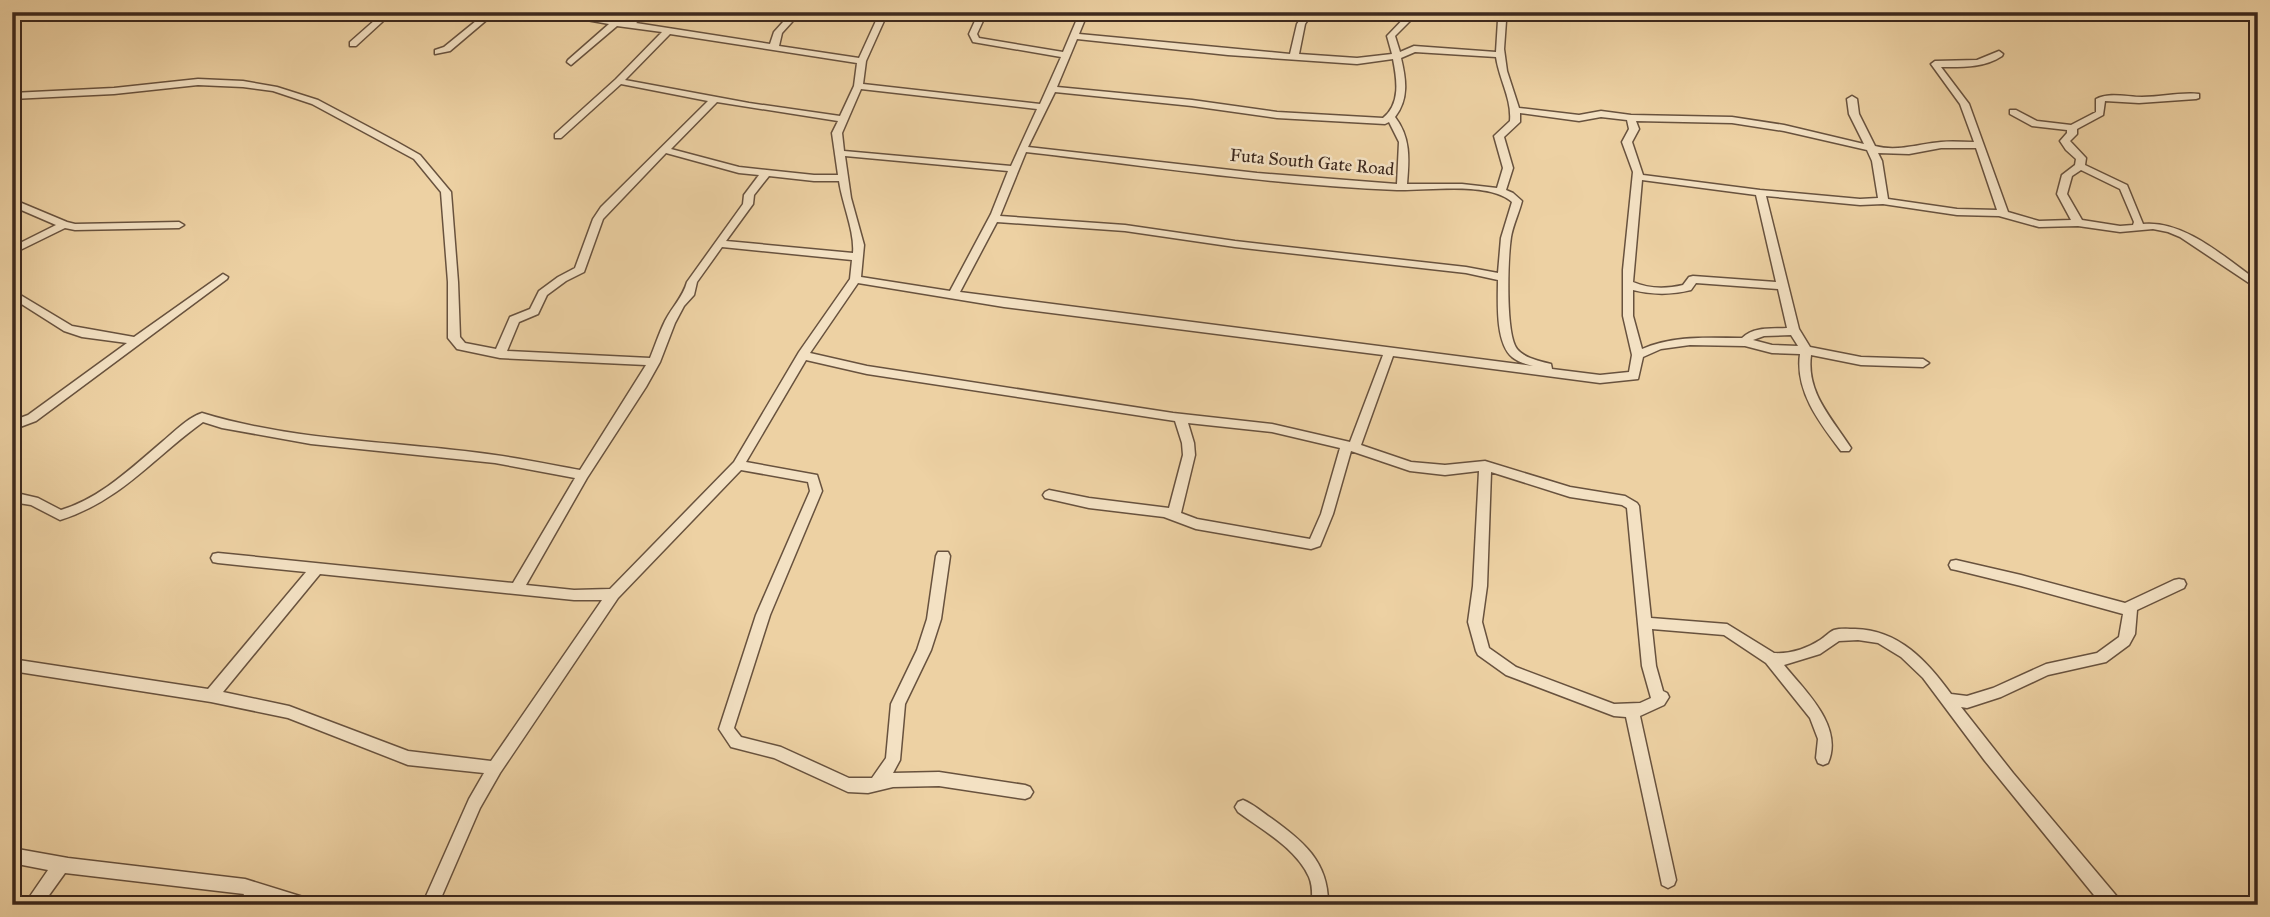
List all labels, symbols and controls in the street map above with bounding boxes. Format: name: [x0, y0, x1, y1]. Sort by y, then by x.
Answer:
street label: Futa South Gate Road: [1229, 144, 1395, 180]

